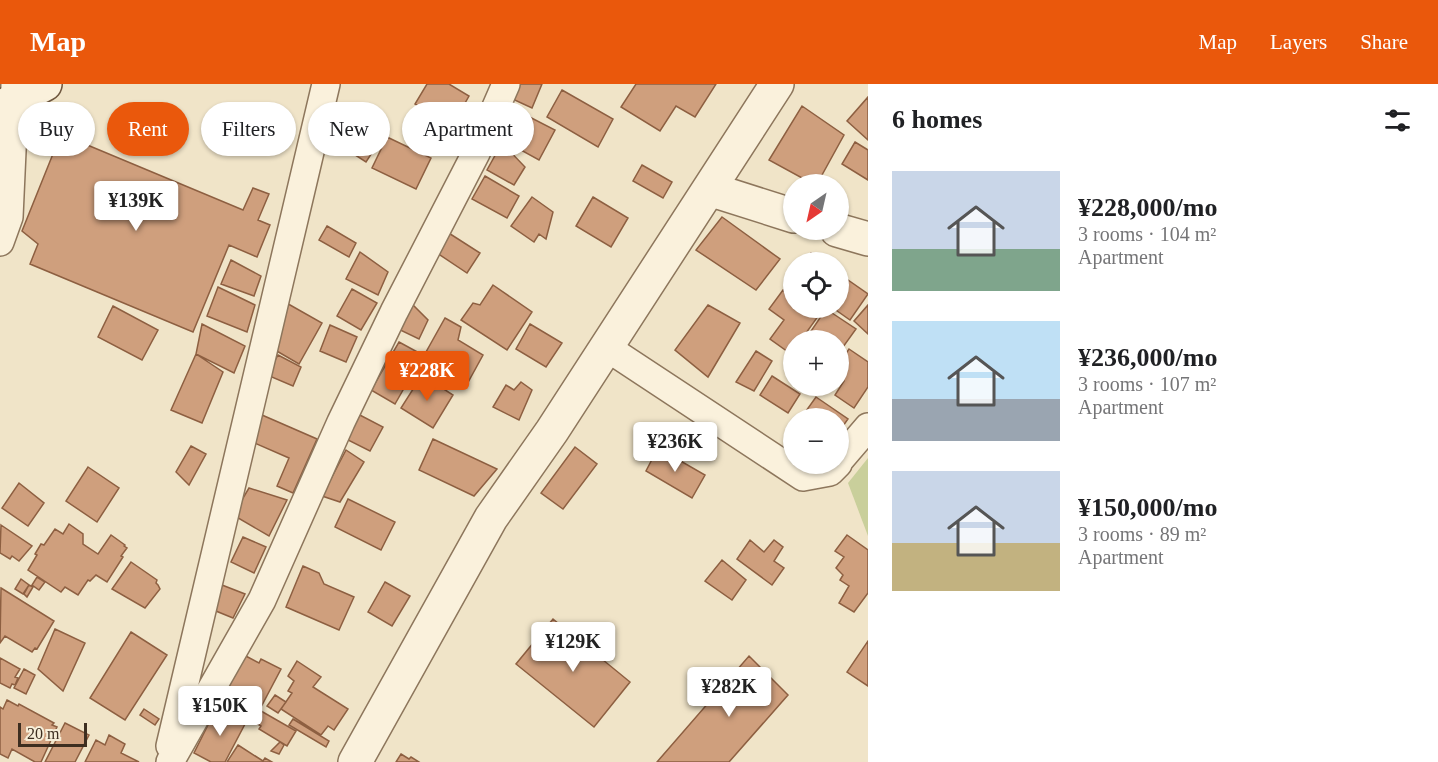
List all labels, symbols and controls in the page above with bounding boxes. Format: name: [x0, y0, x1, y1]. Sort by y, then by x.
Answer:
text: Map: [30, 26, 86, 57]
text: Map: [1199, 30, 1237, 54]
text: Layers: [1270, 30, 1327, 54]
text: Share: [1360, 30, 1408, 54]
chip: Buy: [18, 102, 95, 156]
chip: Rent: [107, 102, 189, 156]
chip: Filters: [201, 102, 296, 156]
chip: New: [308, 102, 390, 156]
chip: Apartment: [402, 102, 534, 156]
icon: filters: [1381, 104, 1414, 137]
text: 6 homes: [892, 105, 982, 134]
north arrow: [783, 174, 849, 240]
map controls: [783, 174, 849, 474]
pin: ¥139K: [94, 181, 178, 232]
text: ¥139K: [108, 189, 164, 211]
text: ¥228,000/mo: [1078, 193, 1217, 222]
icon: home: [940, 195, 1012, 267]
text: 3 rooms · 104 m²: [1078, 223, 1216, 245]
text: Apartment: [1078, 246, 1164, 268]
button: locate: [783, 252, 849, 318]
button: +: [783, 330, 849, 396]
text: ¥236,000/mo: [1078, 343, 1217, 372]
icon: home: [940, 345, 1012, 417]
pin: ¥228K: [385, 351, 469, 402]
text: ¥228K: [399, 359, 455, 381]
text: 3 rooms · 107 m²: [1078, 373, 1216, 395]
text: Apartment: [1078, 396, 1164, 418]
button: −: [783, 408, 849, 474]
pin: ¥236K: [633, 422, 717, 473]
text: ¥236K: [647, 430, 703, 452]
text: ¥150,000/mo: [1078, 493, 1217, 522]
icon: home: [940, 495, 1012, 567]
text: 3 rooms · 89 m²: [1078, 523, 1206, 545]
text: Apartment: [1078, 546, 1164, 568]
pin: ¥129K: [531, 622, 615, 673]
text: ¥129K: [545, 630, 601, 652]
pin: ¥282K: [687, 667, 771, 718]
text: ¥282K: [701, 675, 757, 697]
pin: ¥150K: [178, 686, 262, 737]
text: ¥150K: [192, 694, 248, 716]
scale bar: [18, 720, 87, 748]
text: 20 m: [27, 725, 59, 742]

